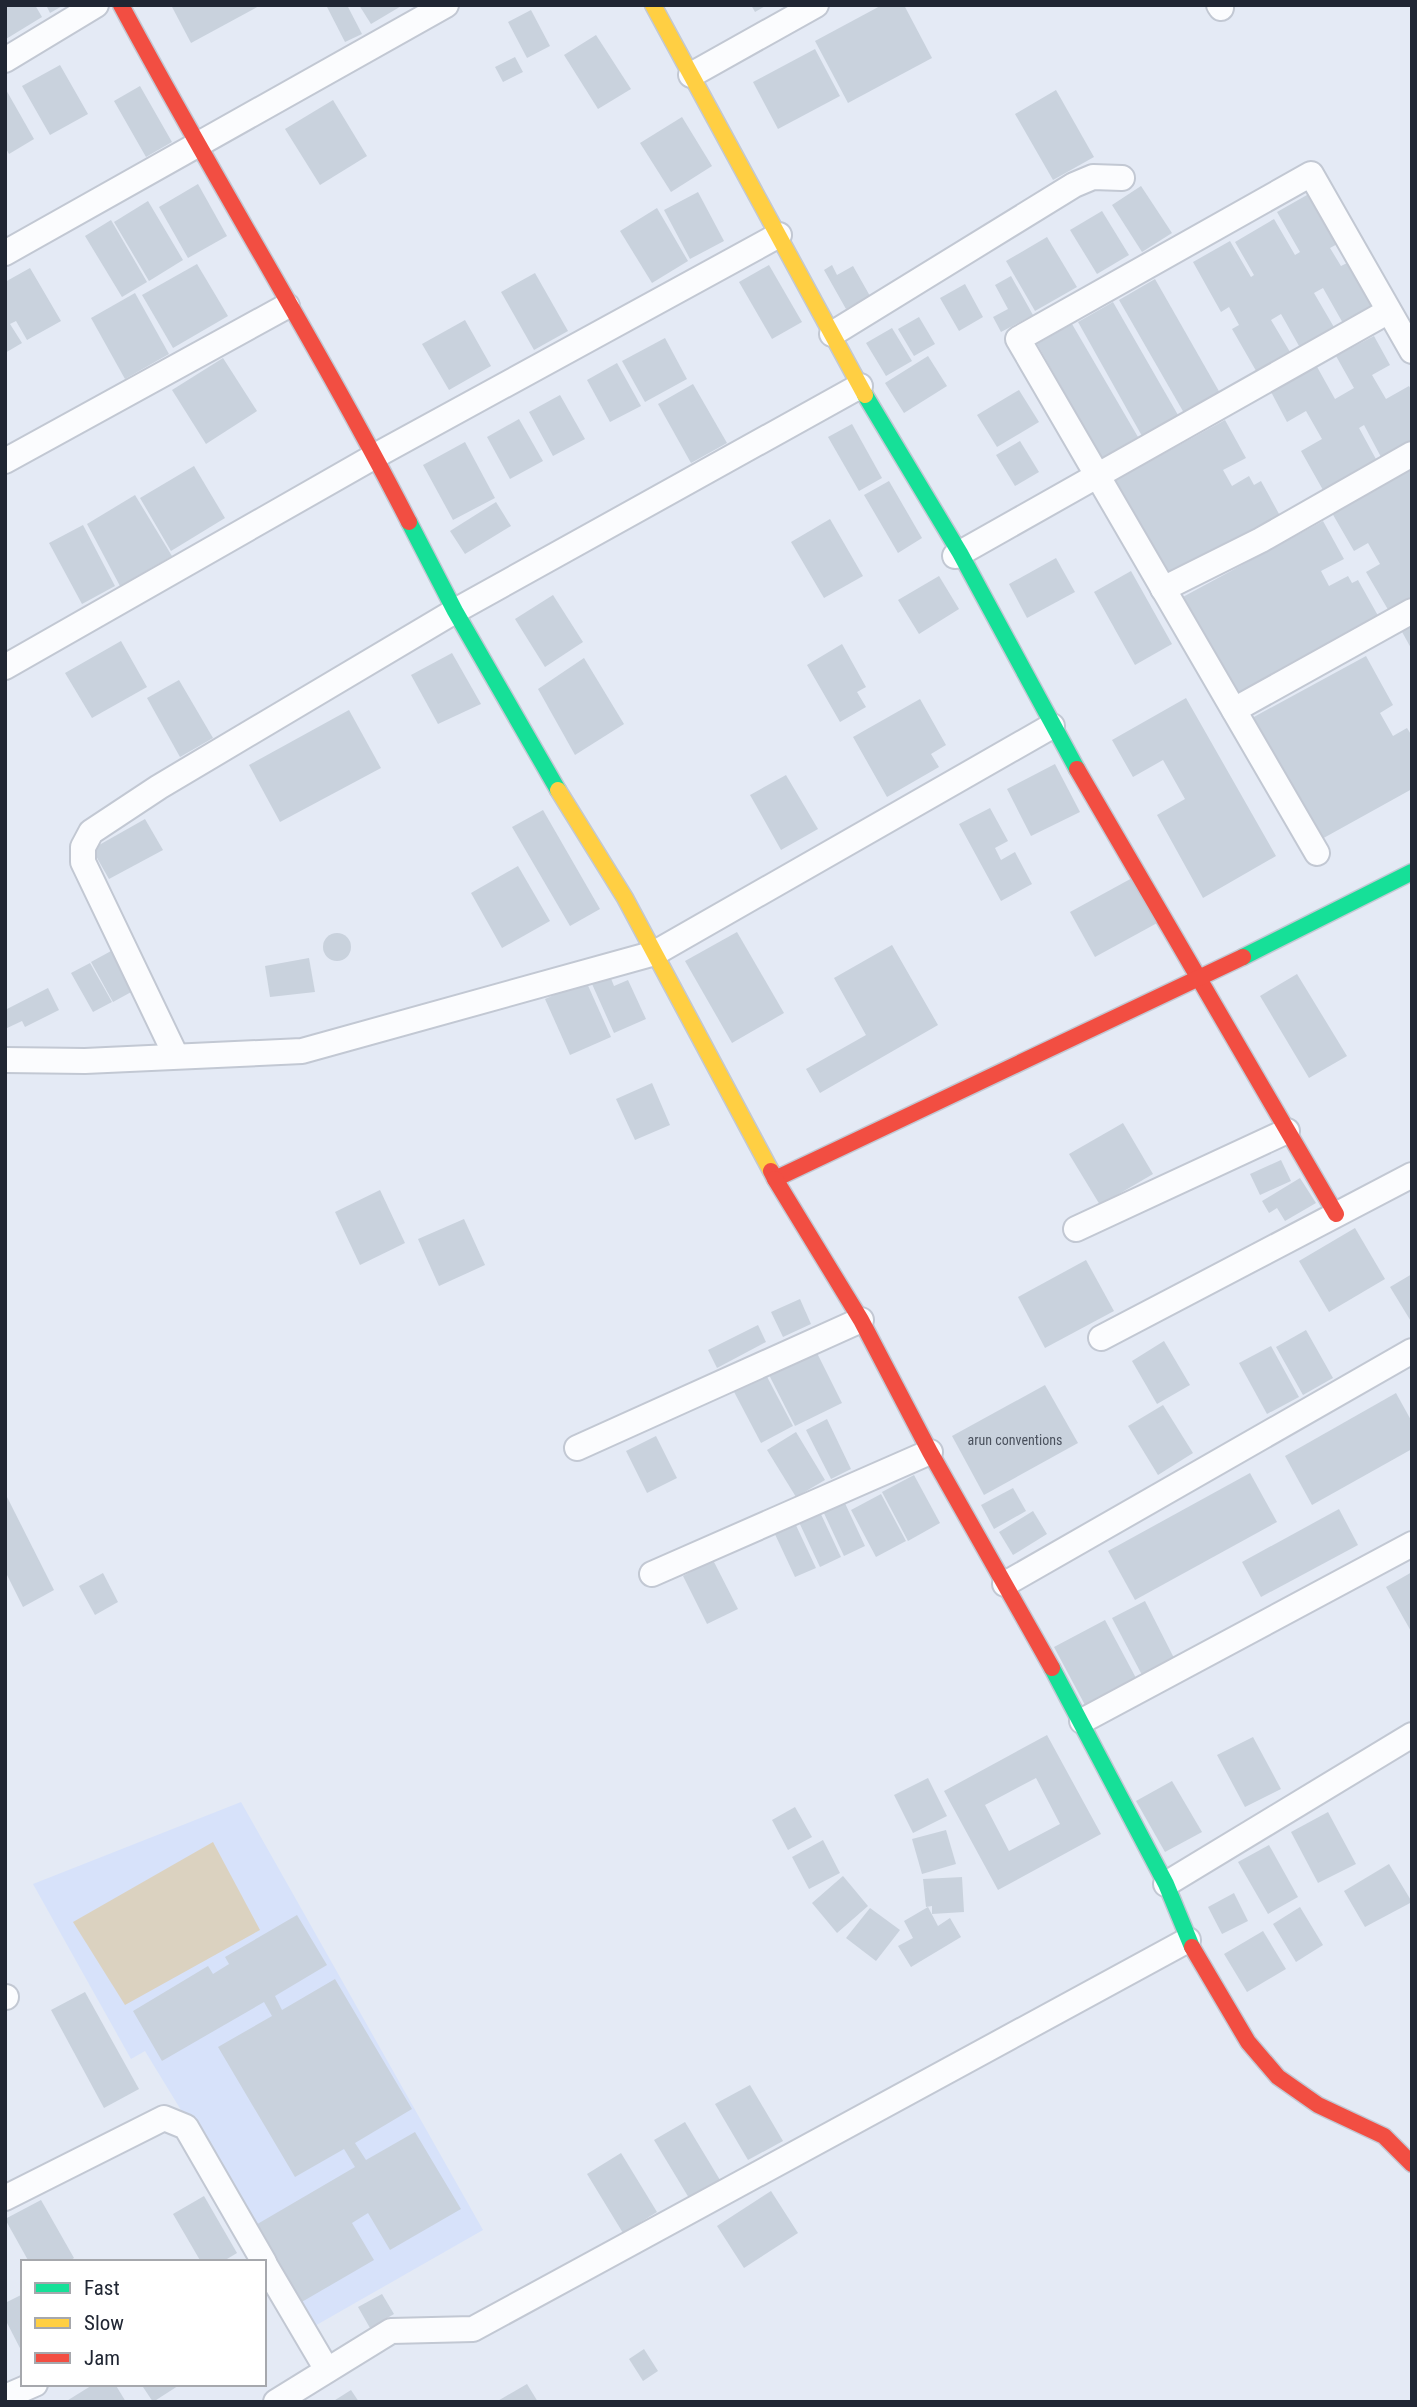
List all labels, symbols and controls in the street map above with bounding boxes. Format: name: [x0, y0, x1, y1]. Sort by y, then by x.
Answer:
house number: arun conventions: [968, 1432, 1062, 1448]
legend: [21, 2260, 266, 2386]
text: Fast: [84, 2276, 120, 2300]
text: Slow: [84, 2311, 124, 2335]
text: Jam: [84, 2346, 120, 2370]

